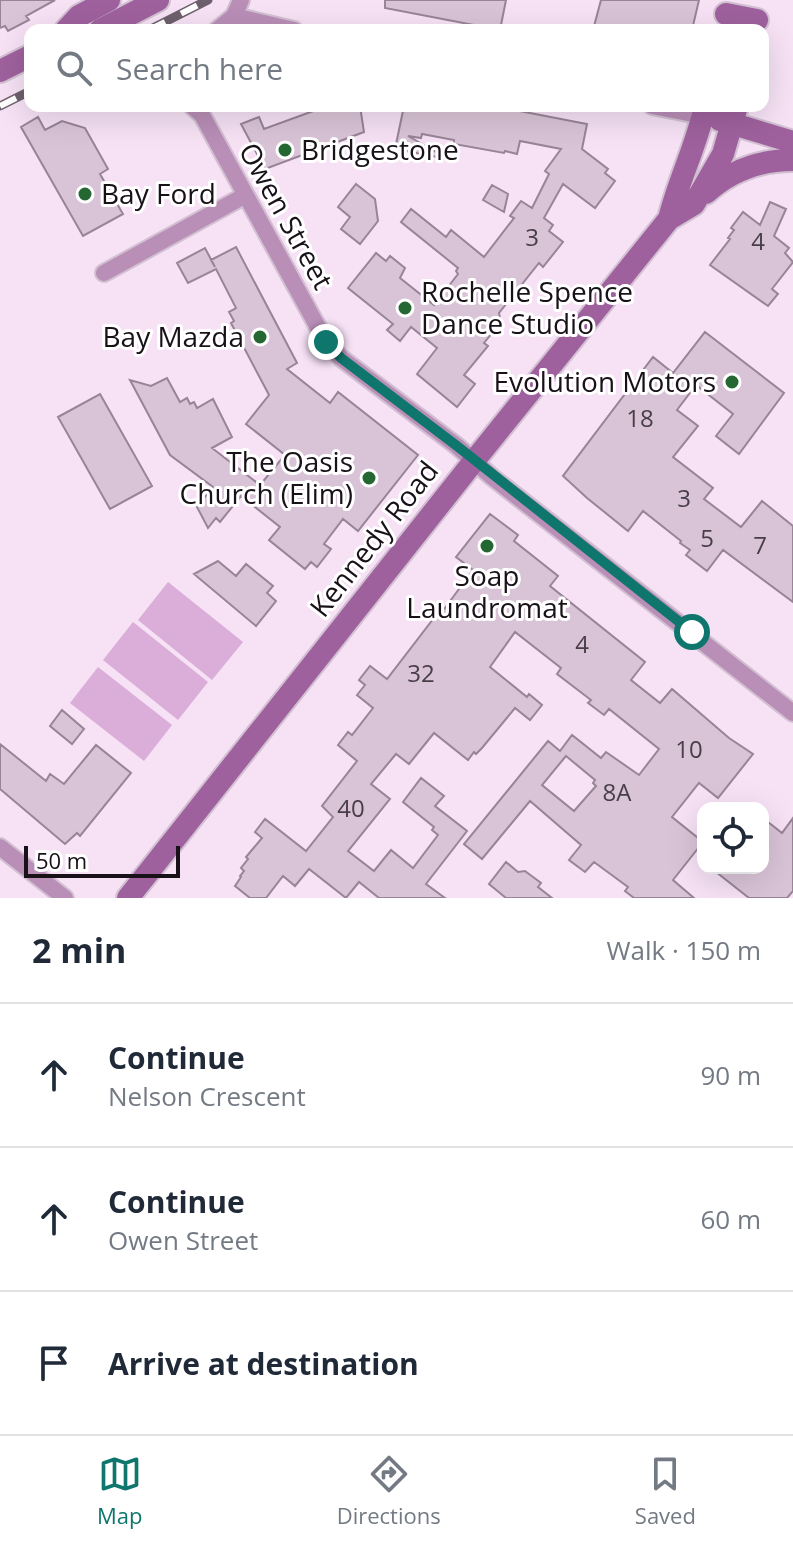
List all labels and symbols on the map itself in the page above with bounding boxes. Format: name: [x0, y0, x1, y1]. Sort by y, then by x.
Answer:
place label: Bridgestone: [301, 130, 459, 168]
street label: Owen Street: [231, 136, 343, 296]
marker: Bridgestone: [276, 141, 294, 159]
place label: Bay Ford: [101, 174, 216, 212]
marker: Bay Ford: [76, 185, 94, 203]
house number: 3: [525, 220, 539, 253]
house number: 4: [751, 224, 765, 257]
place label: Rochelle Spence Dance Studio: [421, 272, 633, 342]
marker: Rochelle Spence Dance Studio: [396, 299, 414, 317]
place label: Bay Mazda: [102, 317, 244, 355]
route end: [308, 324, 344, 360]
marker: Bay Mazda: [251, 328, 269, 346]
place label: Evolution Motors: [493, 362, 716, 400]
marker: Evolution Motors: [723, 373, 741, 391]
house number: 18: [626, 401, 654, 434]
place label: The Oasis Church (Elim): [180, 442, 353, 512]
street label: Kennedy Road: [300, 453, 446, 624]
marker: The Oasis Church (Elim): [360, 469, 378, 487]
house number: 3: [677, 481, 691, 514]
house number: 5: [700, 521, 714, 554]
house number: 7: [753, 528, 767, 561]
marker: Soap Laundromat: [478, 537, 496, 555]
place label: Soap Laundromat: [406, 556, 568, 626]
route start: [674, 614, 710, 650]
house number: 4: [575, 627, 589, 660]
house number: 32: [407, 656, 435, 689]
house number: 10: [675, 732, 703, 765]
house number: 8A: [603, 775, 632, 808]
house number: 40: [337, 791, 365, 824]
scale bar: [24, 842, 180, 878]

